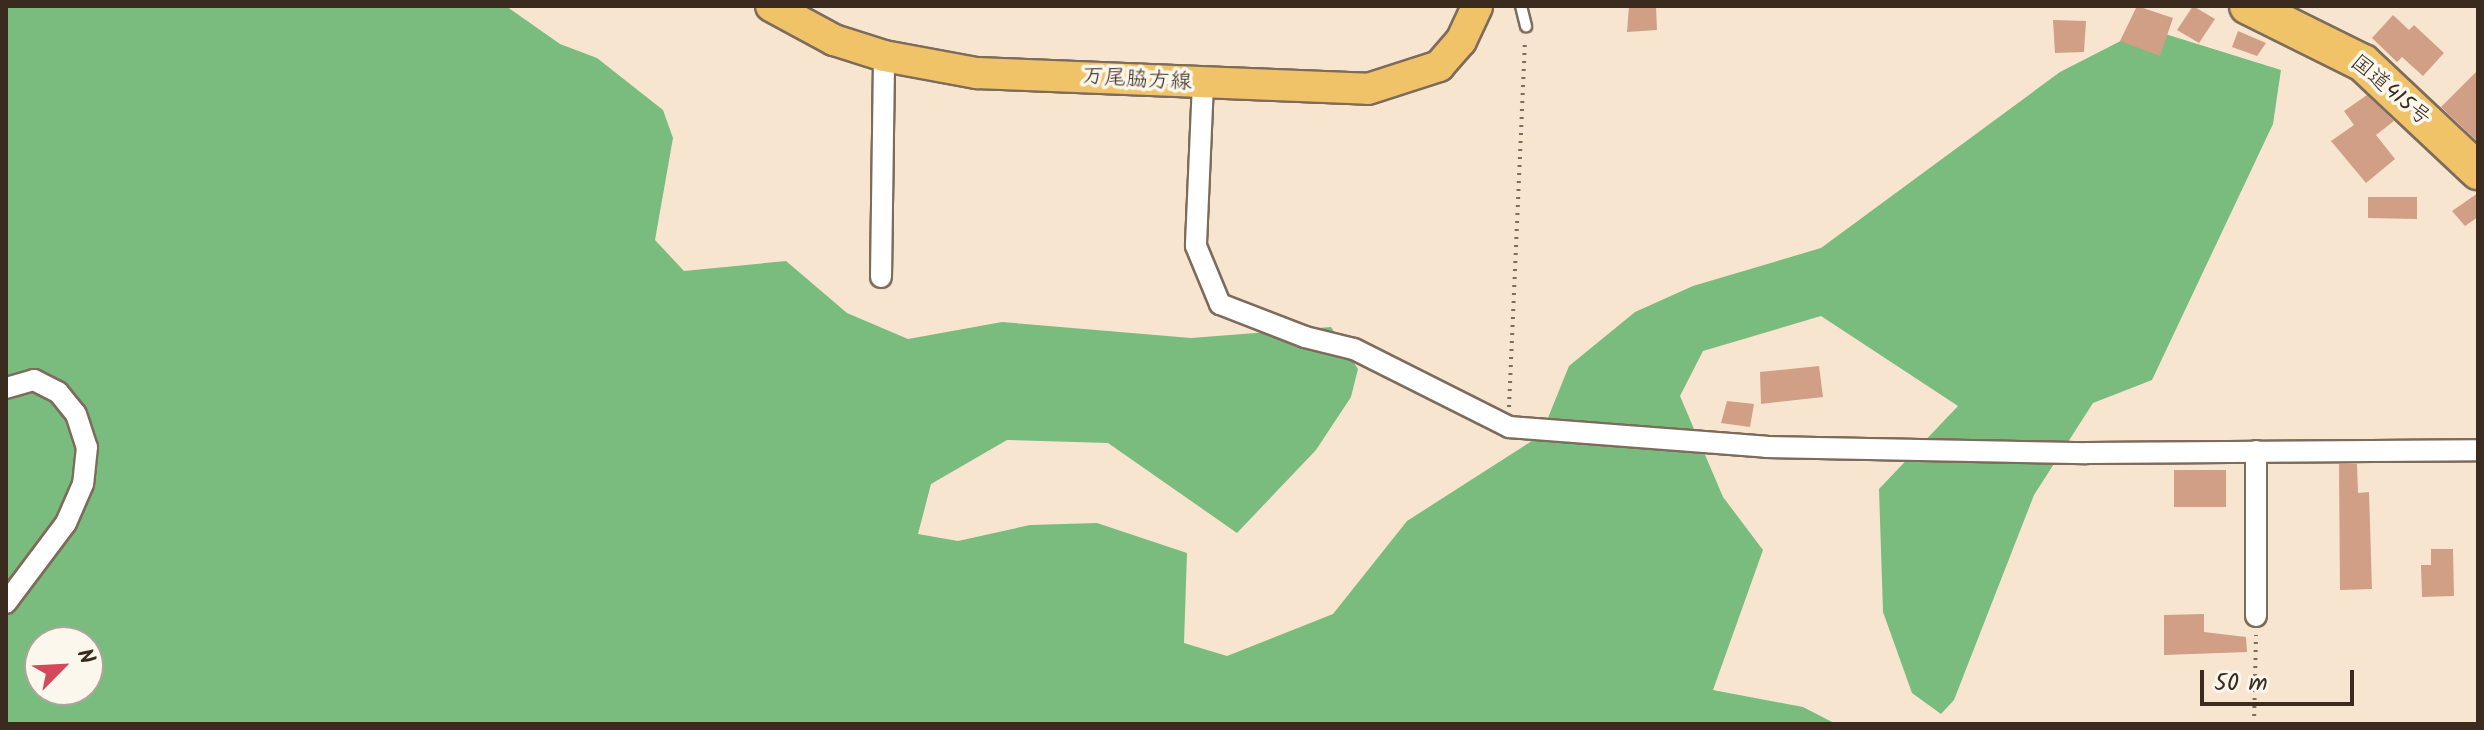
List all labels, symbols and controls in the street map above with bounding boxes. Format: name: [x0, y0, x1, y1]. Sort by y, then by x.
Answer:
street label: 国道415号: [2344, 50, 2436, 132]
street label: 万尾脇方線: [1081, 64, 1193, 96]
north arrow: [24, 626, 104, 706]
text: N: [66, 643, 103, 670]
scale bar: [2204, 654, 2358, 704]
text: 50 m: [2214, 664, 2268, 703]

